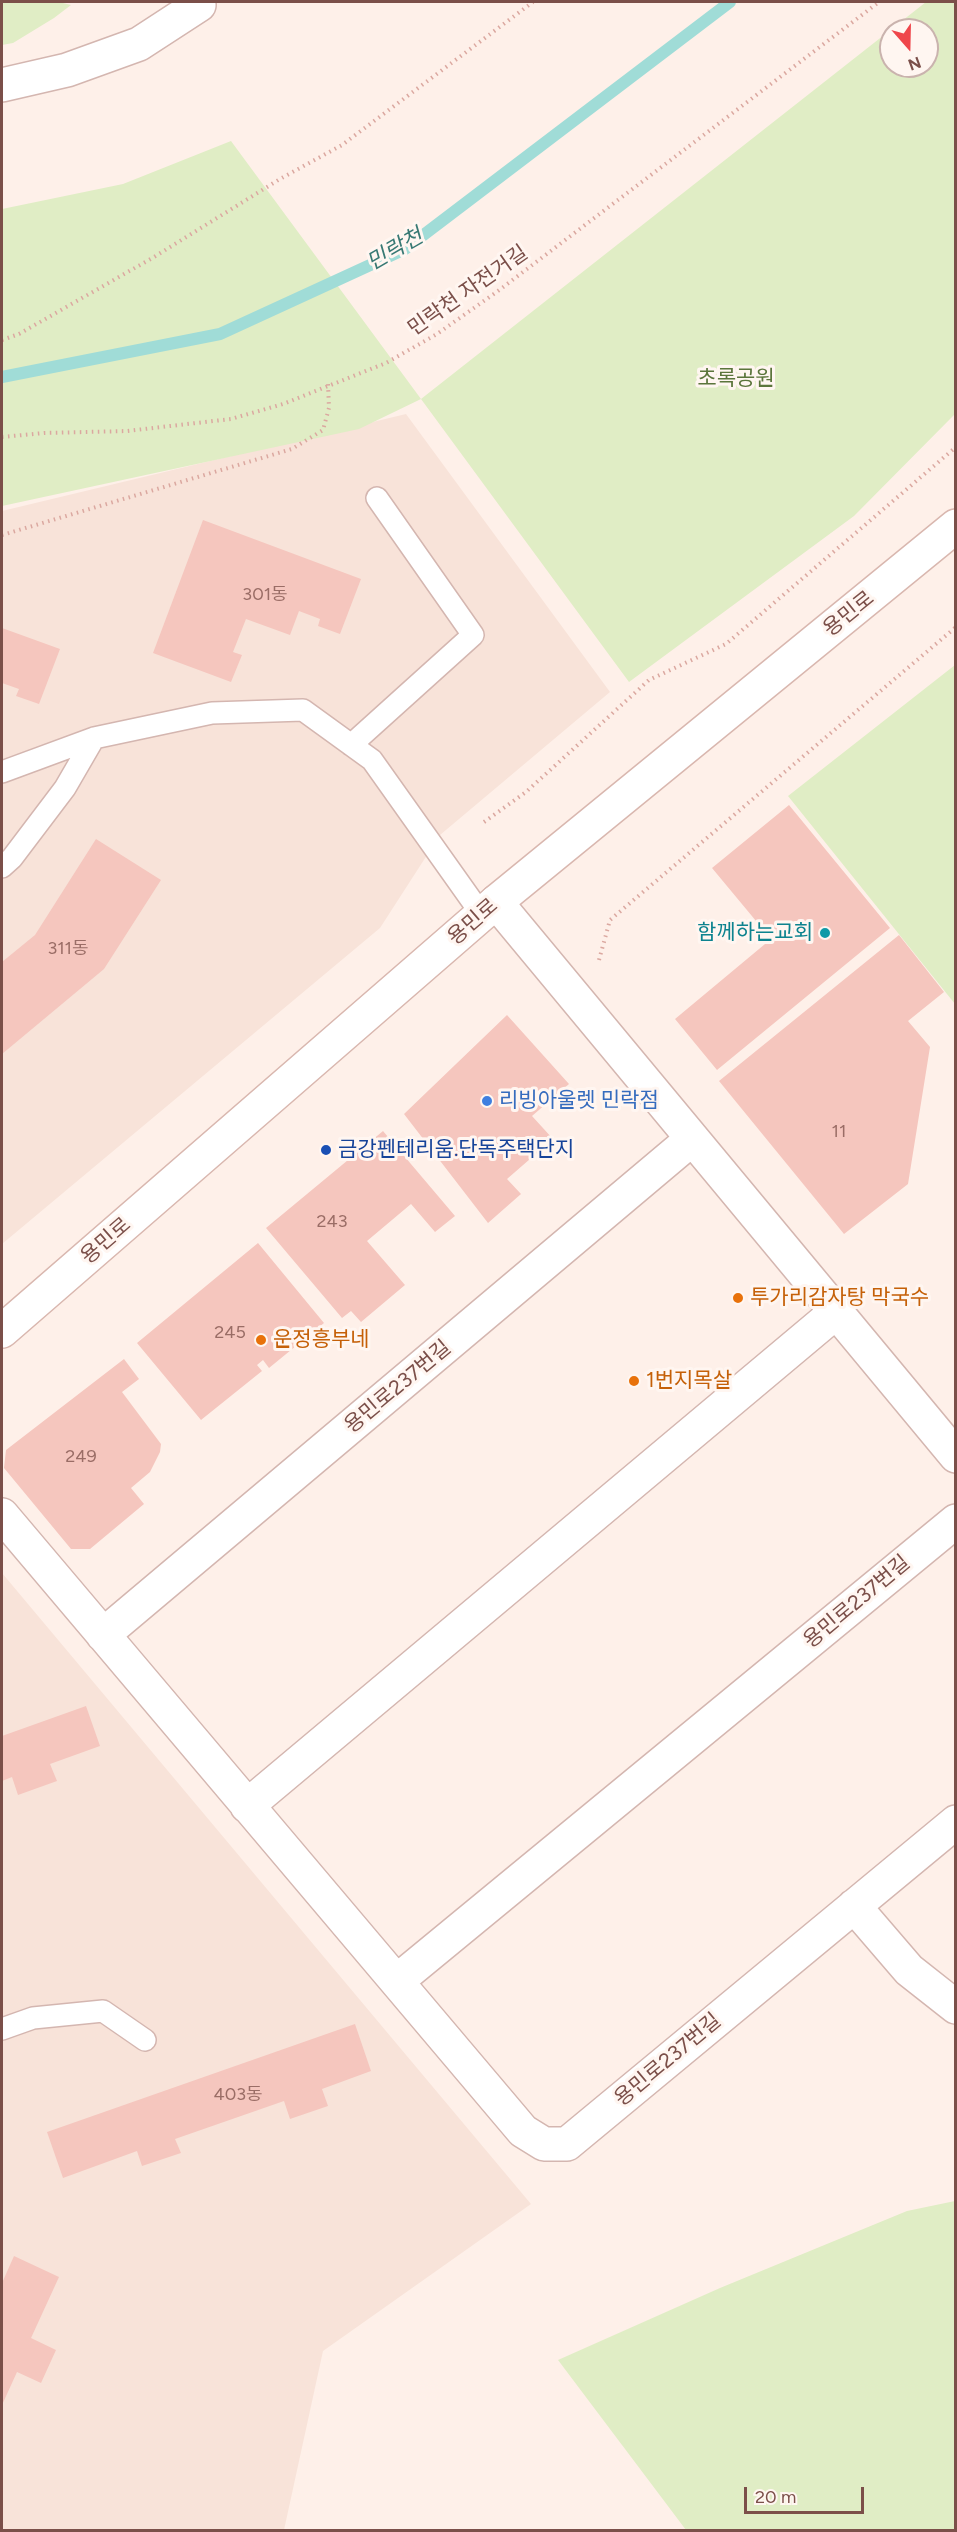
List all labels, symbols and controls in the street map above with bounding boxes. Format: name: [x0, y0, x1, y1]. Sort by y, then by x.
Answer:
north arrow: [879, 18, 939, 78]
text: N: [906, 52, 924, 75]
water label: 민락천: [362, 223, 428, 277]
street label: 민락천 자전거길: [403, 240, 533, 342]
park label: 초록공원: [697, 366, 775, 392]
house number: 301동: [242, 584, 288, 606]
street label: 용민로: [819, 586, 879, 642]
street label: 용민로: [443, 893, 503, 951]
place label: 함께하는교회: [697, 920, 813, 946]
marker: 함께하는교회: [818, 926, 832, 940]
house number: 311동: [47, 938, 89, 960]
place label: 리빙아울렛 민락점: [499, 1088, 659, 1114]
marker: 리빙아울렛 민락점: [480, 1094, 494, 1108]
house number: 11: [832, 1121, 846, 1143]
place label: 금강펜테리움.단독주택단지: [338, 1137, 574, 1163]
marker: 금강펜테리움.단독주택단지: [319, 1143, 333, 1157]
house number: 243: [316, 1211, 348, 1233]
street label: 용민로: [76, 1212, 136, 1270]
place label: 투가리감자탕 막국수: [750, 1285, 929, 1311]
marker: 투가리감자탕 막국수: [731, 1291, 745, 1305]
house number: 245: [214, 1322, 246, 1344]
place label: 운정흥부네: [273, 1327, 370, 1353]
marker: 운정흥부네: [254, 1333, 268, 1347]
street label: 용민로237번길: [340, 1335, 456, 1439]
place label: 1번지목살: [646, 1368, 732, 1394]
marker: 1번지목살: [627, 1374, 641, 1388]
house number: 249: [65, 1446, 97, 1468]
street label: 용민로237번길: [799, 1550, 915, 1654]
street label: 용민로237번길: [610, 2008, 726, 2112]
house number: 403동: [213, 2084, 263, 2106]
scale bar: [747, 2475, 867, 2513]
text: 20 m: [755, 2486, 796, 2508]

